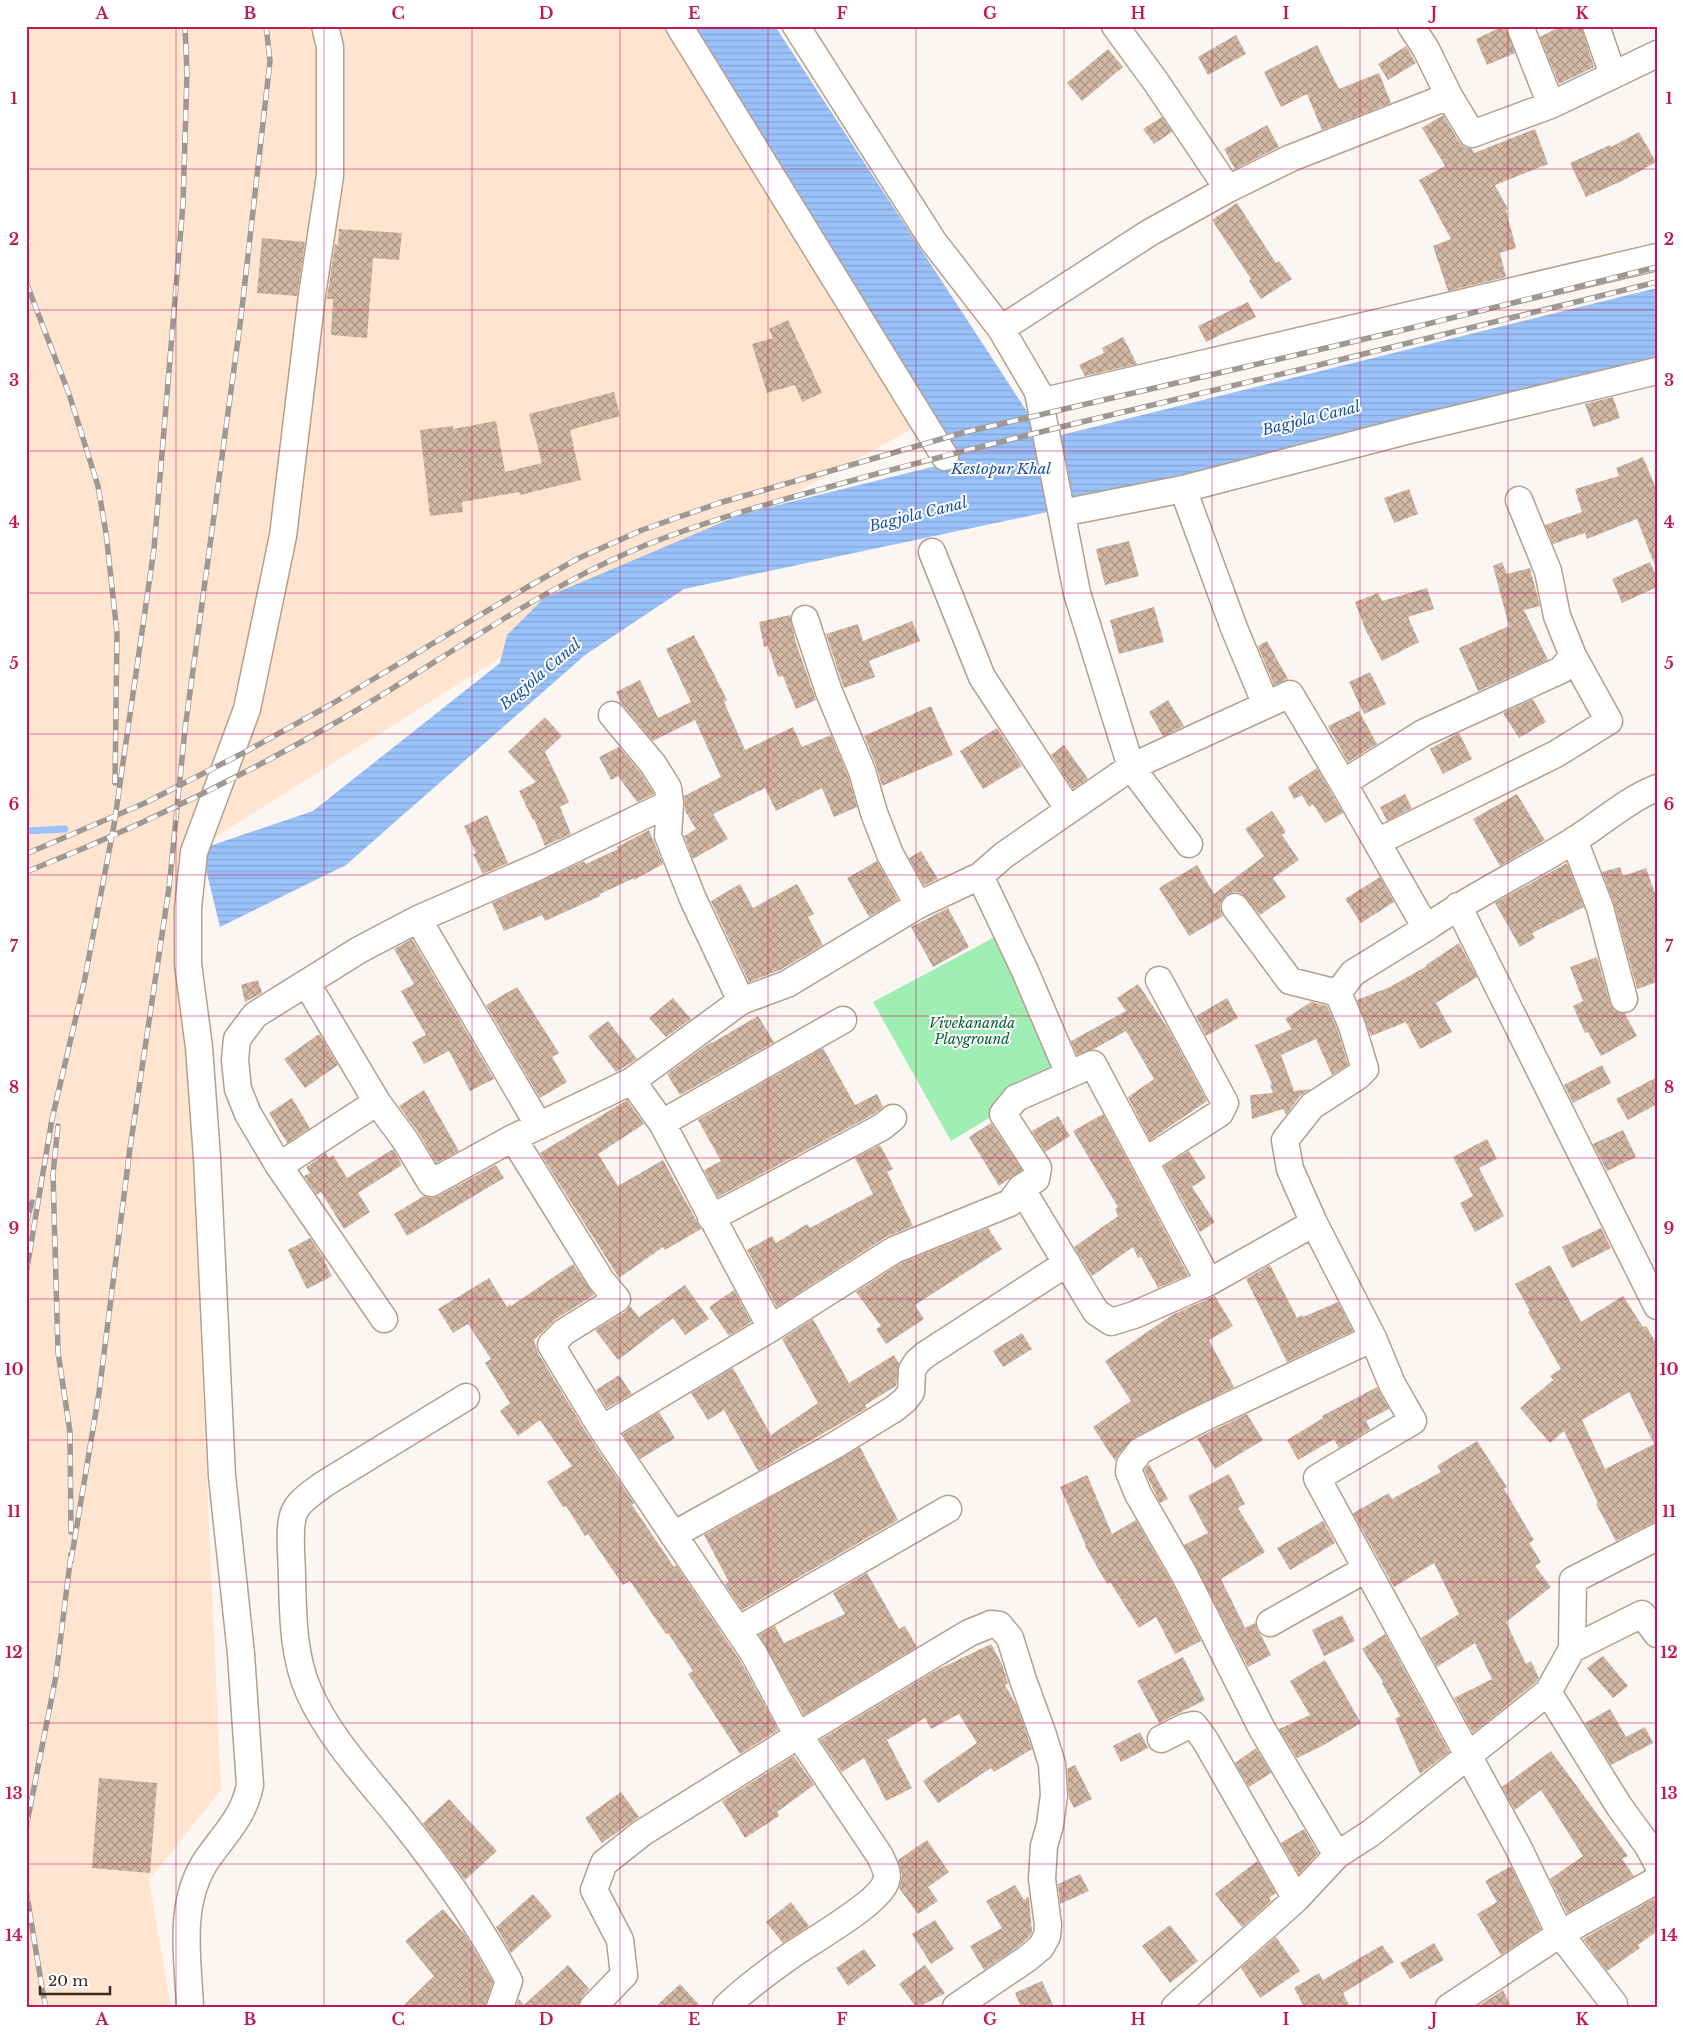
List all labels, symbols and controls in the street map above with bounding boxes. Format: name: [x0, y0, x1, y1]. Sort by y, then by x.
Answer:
text: A: [95, 3, 110, 23]
text: B: [244, 3, 257, 23]
text: C: [391, 3, 405, 23]
text: D: [539, 3, 553, 23]
text: E: [688, 3, 700, 23]
text: F: [836, 3, 848, 23]
text: G: [983, 3, 997, 23]
text: H: [1130, 3, 1146, 23]
text: I: [1283, 3, 1290, 23]
text: J: [1428, 3, 1437, 23]
text: K: [1575, 3, 1589, 23]
text: 1: [11, 88, 18, 108]
text: 1: [1666, 88, 1673, 108]
text: 2: [9, 229, 19, 249]
text: 2: [1664, 229, 1674, 249]
text: 3: [9, 370, 19, 390]
text: 3: [1664, 370, 1674, 390]
water label: Bagjola Canal: [1259, 397, 1362, 440]
water label: Kestopur Khal: [950, 459, 1051, 478]
water label: Bagjola Canal: [866, 493, 969, 536]
text: 4: [9, 512, 19, 532]
text: 4: [1664, 512, 1674, 532]
water label: Bagjola Canal: [495, 634, 585, 714]
text: 5: [9, 653, 19, 673]
text: 5: [1664, 653, 1674, 673]
text: 6: [9, 794, 20, 814]
text: 6: [1664, 794, 1675, 814]
text: 7: [10, 936, 19, 956]
text: 7: [1665, 936, 1674, 956]
park label: Vivekananda Playground: [929, 1014, 1015, 1048]
text: 8: [9, 1077, 19, 1097]
text: 8: [1664, 1077, 1674, 1097]
text: 9: [9, 1218, 20, 1238]
text: 9: [1664, 1218, 1675, 1238]
text: 10: [4, 1359, 24, 1379]
text: 10: [1659, 1359, 1679, 1379]
text: 11: [7, 1501, 21, 1521]
text: 11: [1662, 1501, 1676, 1521]
text: 12: [5, 1642, 23, 1662]
text: 12: [1660, 1642, 1678, 1662]
text: 13: [5, 1783, 23, 1803]
text: 13: [1660, 1783, 1678, 1803]
text: 14: [5, 1925, 23, 1945]
text: 14: [1660, 1925, 1678, 1945]
scale bar: [40, 1963, 110, 1995]
text: 20 m: [48, 1971, 88, 1990]
text: A: [95, 2009, 110, 2029]
text: B: [244, 2009, 257, 2029]
text: C: [391, 2009, 405, 2029]
text: D: [539, 2009, 553, 2029]
text: E: [688, 2009, 700, 2029]
text: F: [836, 2009, 848, 2029]
text: G: [983, 2009, 997, 2029]
text: H: [1130, 2009, 1146, 2029]
text: I: [1283, 2009, 1290, 2029]
text: J: [1428, 2009, 1437, 2029]
text: K: [1575, 2009, 1589, 2029]

